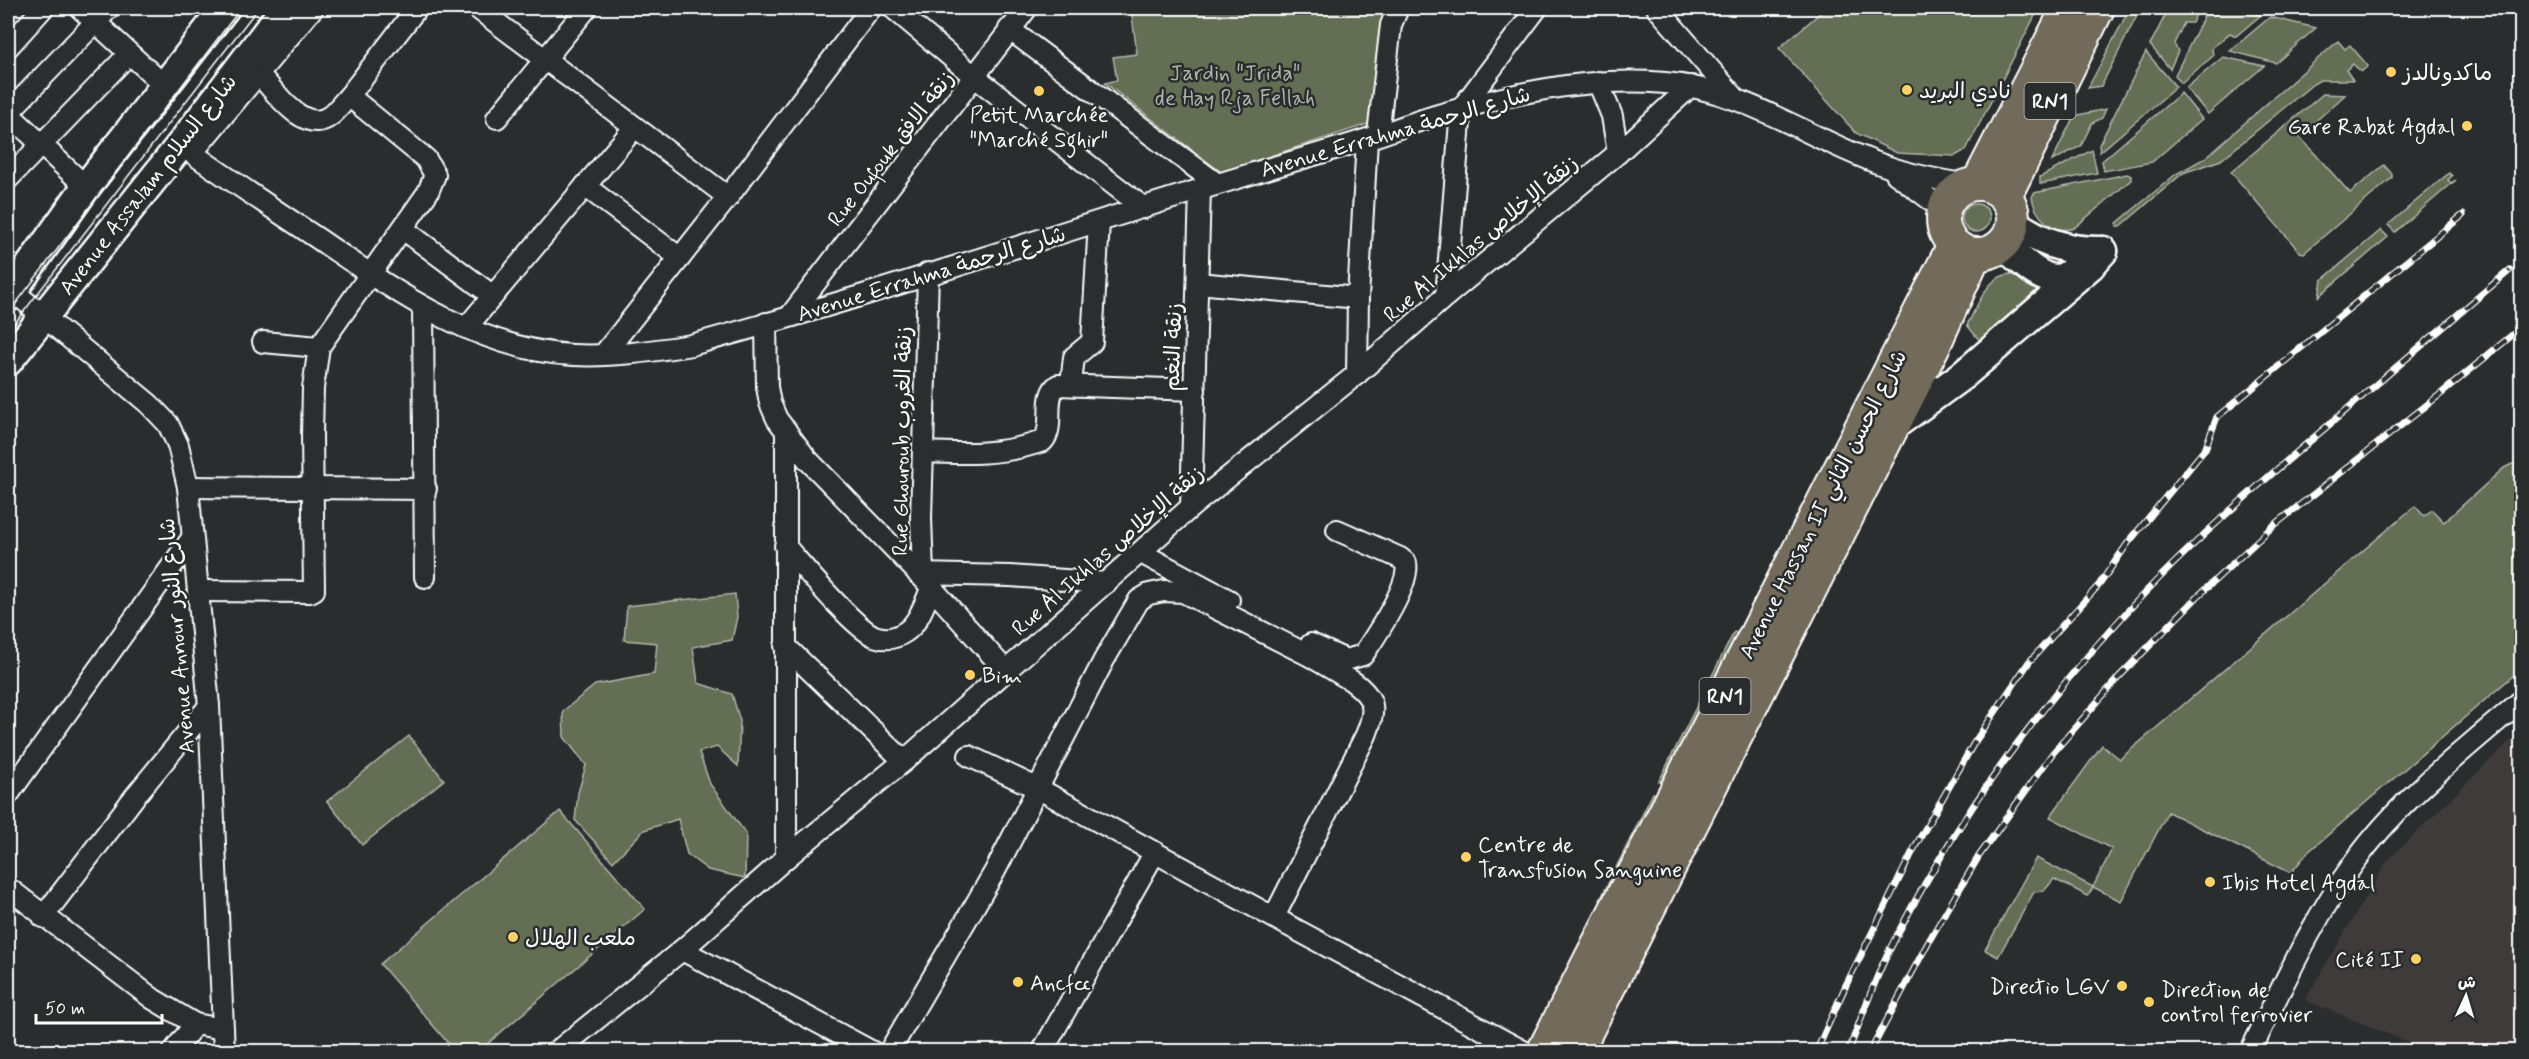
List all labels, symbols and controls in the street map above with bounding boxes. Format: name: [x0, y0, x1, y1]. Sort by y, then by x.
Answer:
park label: Jardin "Jrida" de Hay Rja Fellah: [1155, 60, 1315, 114]
place label: ماكدونالدز: [2401, 60, 2492, 88]
marker: ماكدونالدز: [2384, 65, 2398, 79]
street label: Rue Oufouk زنقة الافق: [822, 66, 963, 234]
street label: Avenue Assalam شارع السلام: [53, 69, 244, 302]
place label: نادي البريد: [1919, 78, 2011, 107]
street label: Avenue Errahma شارع الرحمة: [1257, 81, 1534, 185]
marker: نادي البريد: [1900, 83, 1914, 97]
road number: RN1: [2024, 83, 2076, 119]
marker: Petit Marchée "Marché Sghir": [1032, 84, 1046, 98]
place label: Petit Marchée "Marché Sghir": [970, 102, 1108, 158]
place label: Gare Rabat Agdal: [2287, 114, 2455, 145]
marker: Gare Rabat Agdal: [2460, 119, 2474, 133]
street label: Rue Al Ikhlas زنقة الإخلاص: [1378, 150, 1584, 329]
street label: Avenue Errahma شارع الرحمة: [794, 221, 1069, 329]
street label: زنقة النغم: [1158, 302, 1191, 392]
street label: Rue Ghouroub زنقة الغروب: [887, 326, 919, 556]
street label: Avenue Hassan II شارع الحسن الثاني: [1733, 346, 1918, 666]
street label: Rue Al Ikhlas زنقة الإخلاص: [1006, 460, 1210, 643]
street label: Avenue Annour شارع النور: [154, 517, 202, 755]
place label: Bim: [982, 663, 1022, 691]
marker: Bim: [963, 668, 977, 682]
road number: RN1: [1700, 678, 1750, 714]
place label: Centre de Transfusion Sanguine: [1478, 832, 1682, 886]
marker: Centre de Transfusion Sanguine: [1459, 850, 1473, 864]
place label: Ibis Hotel Agdal: [2222, 870, 2375, 901]
marker: Ibis Hotel Agdal: [2203, 875, 2217, 889]
place label: ملعب الهلال: [525, 925, 636, 953]
marker: ملعب الهلال: [506, 930, 520, 944]
place label: Cité II: [2335, 947, 2404, 975]
marker: Cité II: [2409, 952, 2423, 966]
north arrow: [2436, 966, 2496, 1026]
place label: Ancfcc: [1030, 970, 1091, 998]
text: ش: [2457, 971, 2476, 994]
place label: Directio LGV: [1990, 974, 2110, 1002]
marker: Ancfcc: [1011, 975, 1025, 989]
place label: Direction de control ferrovier: [2161, 977, 2313, 1030]
marker: Directio LGV: [2115, 979, 2129, 993]
scale bar: [36, 987, 162, 1025]
marker: Direction de control ferrovier: [2142, 995, 2156, 1009]
text: 50 m: [45, 997, 85, 1021]

